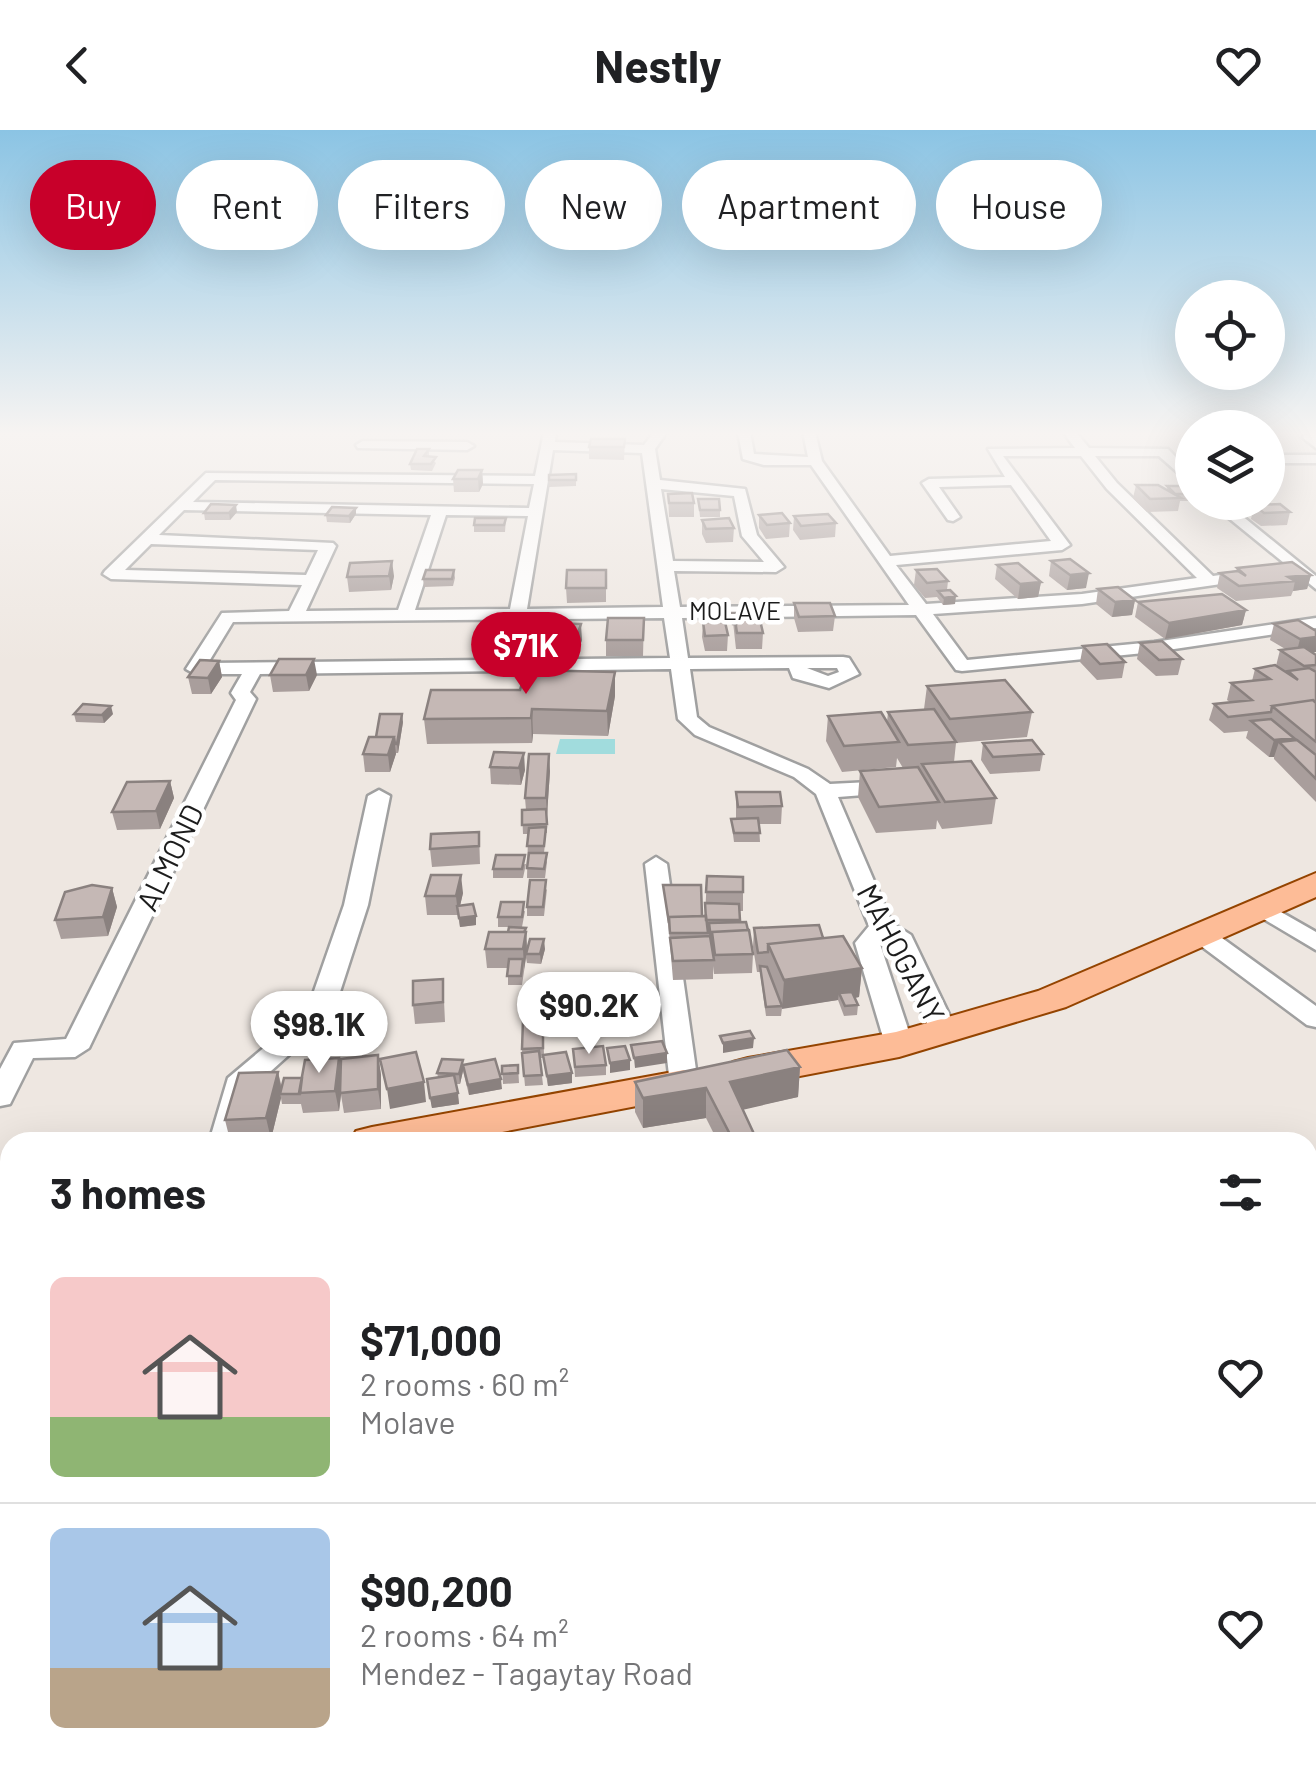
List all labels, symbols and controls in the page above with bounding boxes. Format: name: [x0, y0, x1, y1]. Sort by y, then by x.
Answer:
icon: back: [50, 38, 105, 93]
text: Nestly: [594, 38, 722, 92]
icon: heart: [1211, 38, 1266, 93]
chip: Buy: [30, 160, 156, 250]
chip: Rent: [176, 160, 318, 250]
chip: Filters: [338, 160, 505, 250]
chip: New: [525, 160, 662, 250]
chip: Apartment: [682, 160, 916, 250]
chip: House: [936, 160, 1102, 250]
map controls: [1175, 280, 1285, 520]
button: locate: [1175, 280, 1285, 390]
button: layers: [1175, 410, 1285, 520]
street label: MOLAVE: [689, 595, 781, 625]
pin: $71K: [467, 612, 585, 697]
text: $71K: [493, 625, 559, 663]
street label: ALMOND: [128, 798, 210, 916]
street label: MAHOGANY: [850, 878, 954, 1028]
pin: $90.2K: [508, 972, 670, 1057]
text: $90.2K: [539, 985, 639, 1023]
pin: $98.1K: [238, 991, 400, 1076]
text: $98.1K: [273, 1004, 365, 1042]
icon: filters: [1213, 1165, 1268, 1220]
text: 3 homes: [50, 1167, 206, 1217]
text: $71,000: [360, 1314, 502, 1364]
icon: home: [130, 1317, 250, 1437]
icon: heart: [1213, 1350, 1268, 1405]
text: 2 rooms · 60 m²: [360, 1364, 569, 1402]
text: Molave: [360, 1402, 456, 1440]
text: $90,200: [360, 1565, 513, 1615]
icon: home: [130, 1568, 250, 1688]
icon: heart: [1213, 1601, 1268, 1656]
text: 2 rooms · 64 m²: [360, 1615, 569, 1653]
text: Mendez - Tagaytay Road: [360, 1653, 693, 1691]

